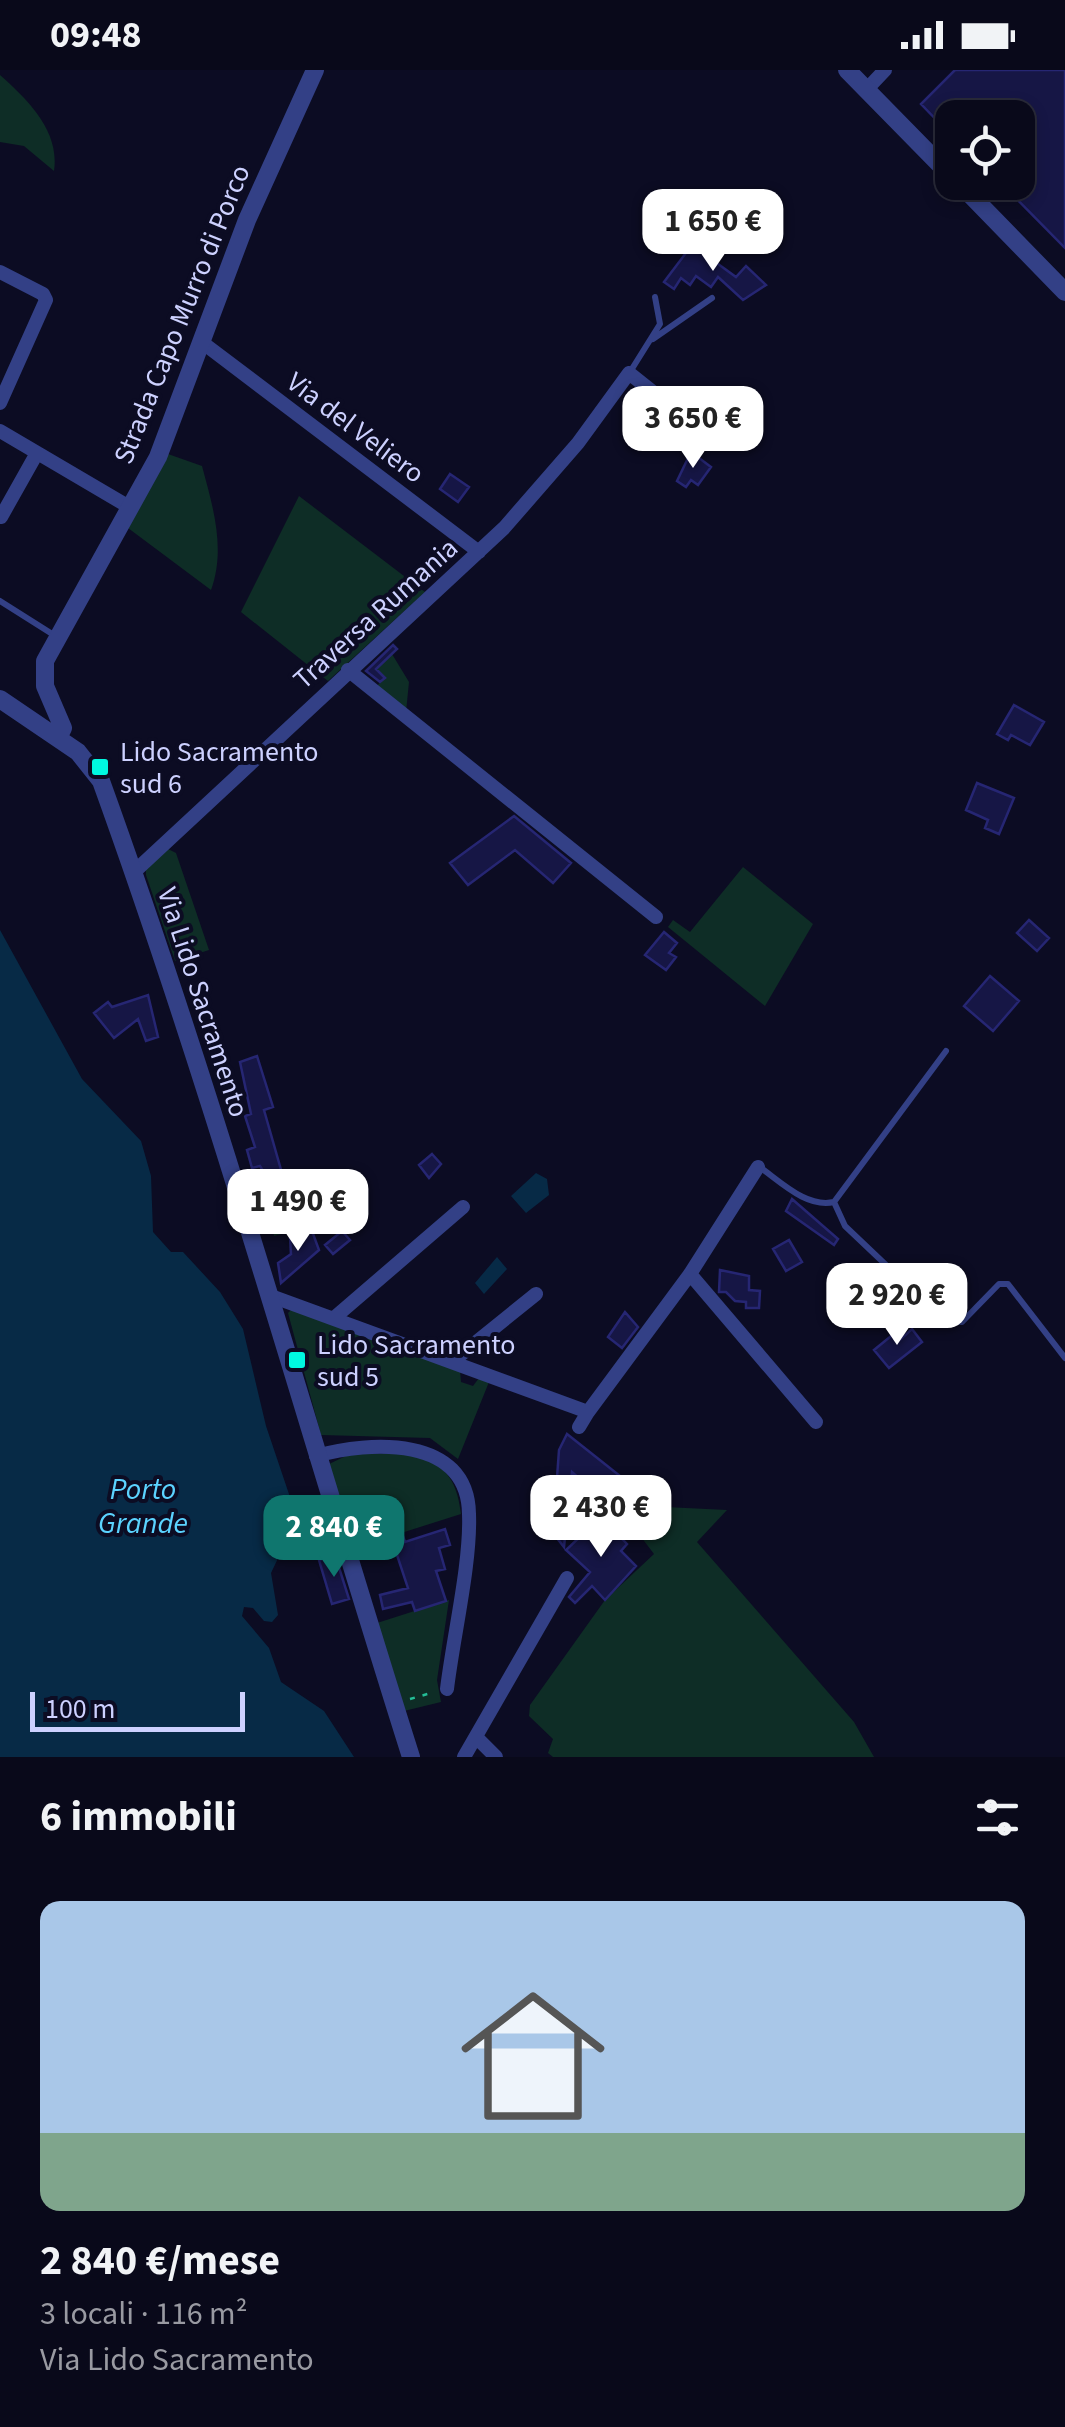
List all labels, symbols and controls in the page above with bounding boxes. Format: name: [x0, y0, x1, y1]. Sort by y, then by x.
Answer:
text: 09:48: [50, 8, 142, 62]
map controls: [935, 100, 1035, 200]
button: locate: [935, 100, 1035, 200]
street label: Strada Capo Murro di Porco: [104, 159, 260, 470]
pin: 1 650 €: [621, 189, 805, 274]
text: 1 650 €: [664, 198, 762, 244]
street label: Via del Veliero: [278, 363, 433, 493]
pin: 3 650 €: [601, 386, 785, 471]
text: 3 650 €: [644, 395, 742, 441]
street label: Traversa Rumania: [284, 529, 467, 699]
place label: Lido Sacramento sud 6: [120, 732, 318, 804]
marker: Lido Sacramento sud 6: [89, 756, 111, 778]
street label: Via Lido Sacramento: [147, 882, 259, 1122]
pin: 1 490 €: [206, 1169, 390, 1254]
text: 1 490 €: [249, 1178, 347, 1224]
pin: 2 920 €: [805, 1263, 989, 1348]
text: 2 920 €: [848, 1272, 946, 1318]
place label: Lido Sacramento sud 5: [317, 1325, 515, 1397]
marker: Lido Sacramento sud 5: [286, 1349, 308, 1371]
water label: Porto Grande: [98, 1468, 188, 1545]
pin: 2 430 €: [509, 1475, 693, 1560]
text: 2 430 €: [552, 1484, 650, 1530]
pin: 2 840 €: [242, 1495, 426, 1580]
text: 2 840 €: [285, 1504, 383, 1550]
scale bar: [30, 1687, 245, 1732]
text: 100 m: [45, 1689, 116, 1729]
text: 6 immobili: [40, 1787, 237, 1847]
icon: filters: [970, 1790, 1025, 1845]
icon: home: [443, 1966, 623, 2146]
text: 2 840 €/mese: [40, 2231, 280, 2291]
text: 3 locali · 116 m²: [40, 2291, 247, 2337]
text: Via Lido Sacramento: [40, 2337, 314, 2383]

